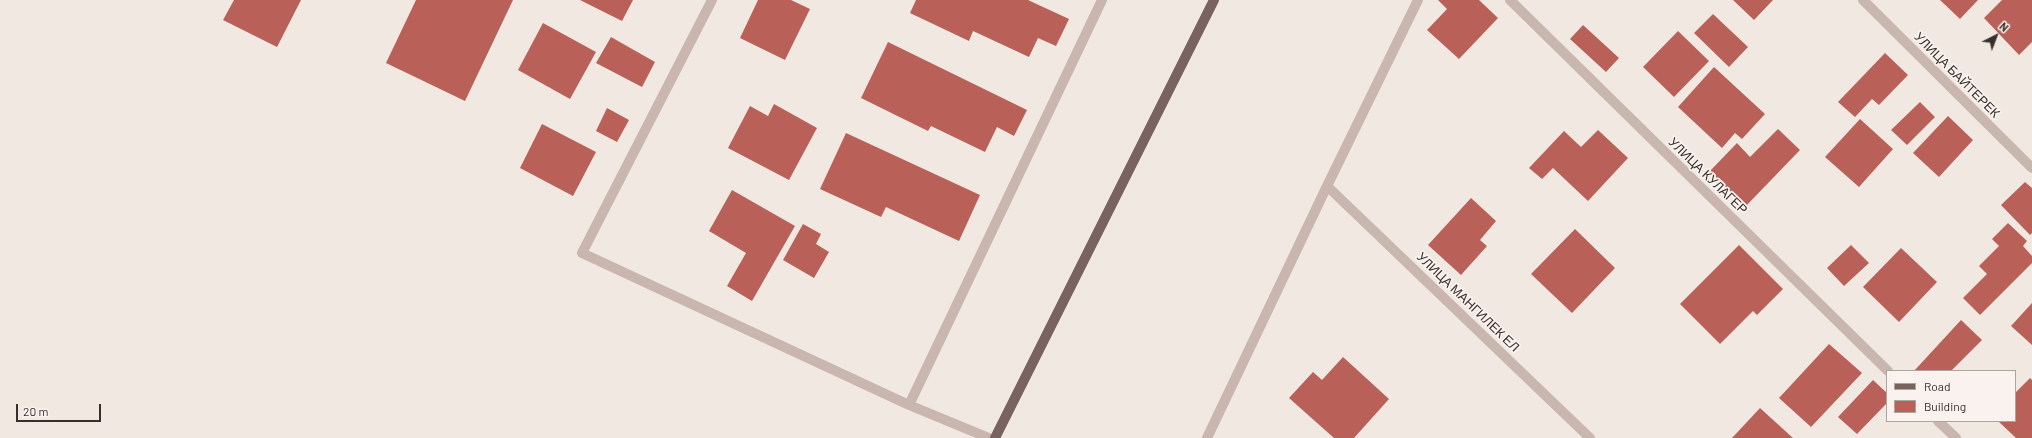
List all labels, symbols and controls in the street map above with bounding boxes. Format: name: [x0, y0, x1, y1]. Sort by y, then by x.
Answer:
north arrow: [1976, 16, 2016, 56]
text: N: [1997, 19, 2011, 34]
street label: УЛИЦА БАЙТЕРЕК: [1911, 29, 2003, 121]
street label: УЛИЦА КУЛАГЕР: [1665, 134, 1751, 218]
street label: УЛИЦА МАНГИЛЕК ЕЛ: [1414, 249, 1522, 355]
legend: [1886, 370, 2016, 422]
text: Road: [1924, 379, 1951, 393]
scale bar: [18, 396, 103, 422]
text: Building: [1924, 399, 1966, 413]
text: 20 m: [23, 404, 49, 418]

